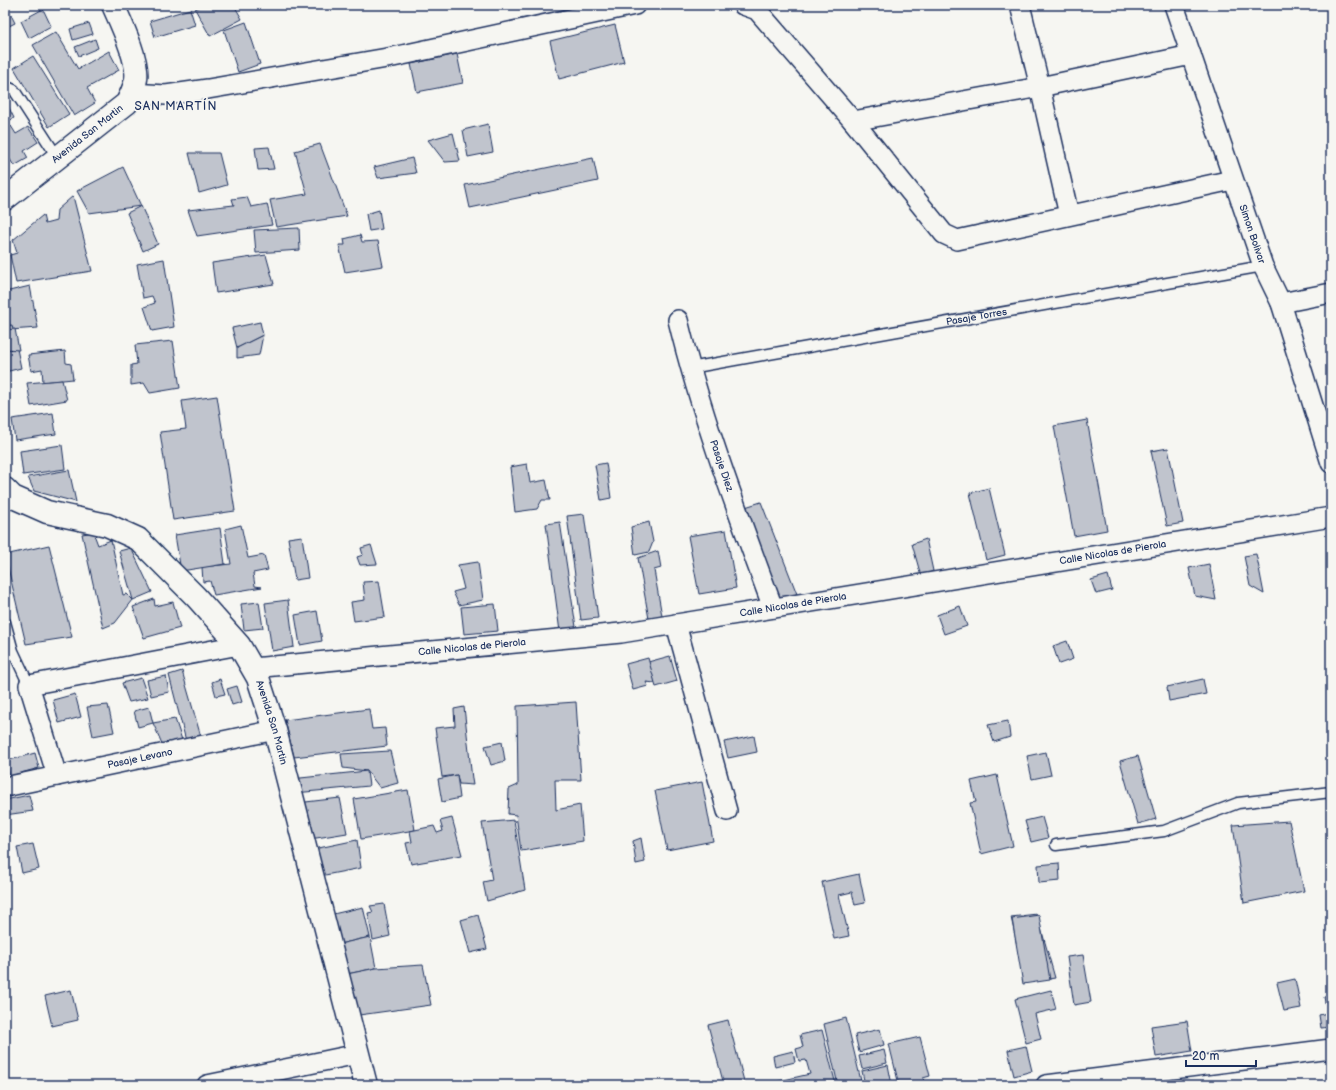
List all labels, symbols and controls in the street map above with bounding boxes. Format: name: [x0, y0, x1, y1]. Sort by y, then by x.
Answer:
district label: SAN MARTÍN: [134, 97, 218, 114]
street label: Avenida San Martin: [49, 102, 126, 166]
street label: Simon Bolivar: [1237, 203, 1268, 265]
street label: Pasaje Torres: [945, 306, 1008, 328]
street label: Pasaje Diez: [707, 438, 736, 493]
street label: Calle Nicolas de Pierola: [1058, 538, 1167, 567]
street label: Calle Nicolas de Pierola: [739, 590, 848, 620]
street label: Calle Nicolas de Pierola: [418, 636, 527, 658]
street label: Avenida San Martin: [253, 679, 290, 766]
street label: Pasaje Levano: [106, 746, 174, 771]
scale bar: [1186, 1042, 1256, 1068]
text: 20 m: [1192, 1049, 1219, 1064]

